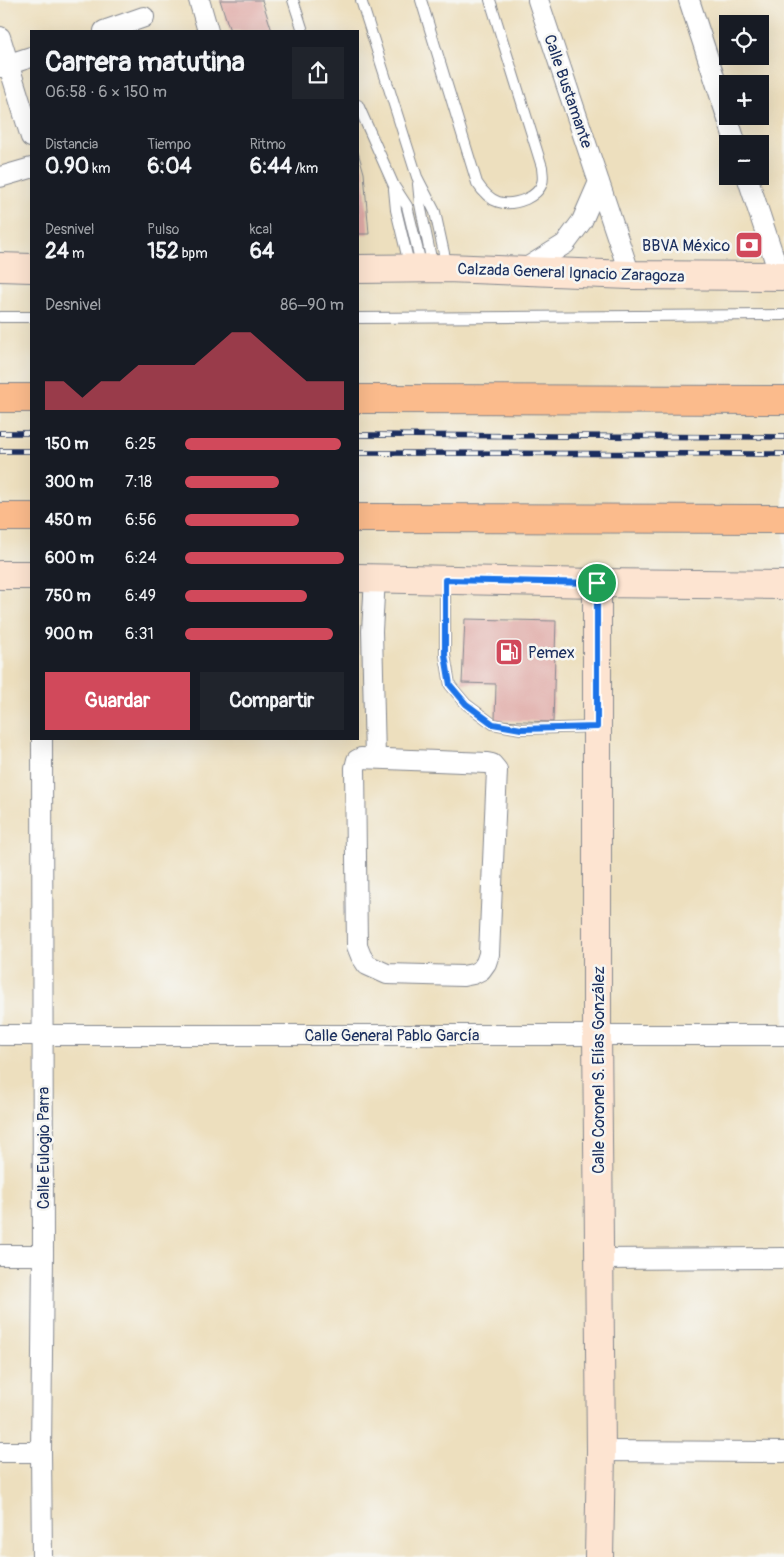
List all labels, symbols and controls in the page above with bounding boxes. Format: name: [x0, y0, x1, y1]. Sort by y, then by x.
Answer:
map controls: [719, 15, 769, 185]
button: locate: [719, 15, 769, 65]
street label: Calle Bustamante: [539, 32, 597, 151]
text: Carrera matutina: [45, 45, 245, 80]
button: share: [292, 47, 344, 99]
button: +: [719, 75, 769, 125]
text: 06:58 · 6 × 150 m: [45, 82, 167, 102]
button: −: [719, 135, 769, 185]
text: Distancia: [45, 136, 98, 153]
text: Tiempo: [147, 136, 191, 153]
text: Ritmo: [250, 136, 286, 153]
text: 0.90: [45, 153, 89, 180]
text: 6:04: [147, 153, 192, 180]
text: 6:44: [250, 153, 292, 180]
text: km: [89, 160, 110, 177]
text: /km: [292, 160, 318, 177]
text: Desnivel: [45, 221, 94, 238]
text: Pulso: [147, 221, 179, 238]
text: kcal: [250, 221, 272, 238]
bank icon: BBVA México: [734, 230, 764, 260]
place label: BBVA México: [642, 236, 730, 256]
text: 24: [45, 238, 69, 265]
text: 152: [147, 238, 179, 265]
text: 64: [250, 238, 274, 265]
text: m: [69, 245, 84, 262]
text: bpm: [179, 245, 208, 262]
street label: Calzada General Ignacio Zaragoza: [457, 259, 685, 287]
text: Desnivel: [45, 295, 101, 315]
text: 86–90 m: [280, 295, 344, 315]
text: 150 m: [45, 434, 89, 454]
text: 6:25: [125, 434, 156, 454]
text: 300 m: [45, 472, 93, 492]
text: 7:18: [125, 472, 152, 492]
text: 450 m: [45, 510, 92, 530]
text: 6:56: [125, 510, 157, 530]
text: 600 m: [45, 548, 94, 568]
text: 6:24: [125, 548, 157, 568]
pin: [576, 562, 618, 604]
icon: arrive: [583, 569, 611, 597]
text: 750 m: [45, 586, 91, 606]
text: 6:49: [125, 586, 156, 606]
text: 900 m: [45, 624, 93, 644]
text: 6:31: [125, 624, 154, 644]
fuel station icon: Pemex: [494, 637, 524, 667]
place label: Pemex: [528, 643, 575, 663]
button: Guardar: [45, 672, 190, 730]
button: Compartir: [200, 672, 344, 730]
street label: Calle Coronel S. Elías González: [589, 966, 609, 1174]
street label: Calle General Pablo García: [304, 1026, 480, 1046]
street label: Calle Eulogio Parra: [34, 1087, 54, 1209]

